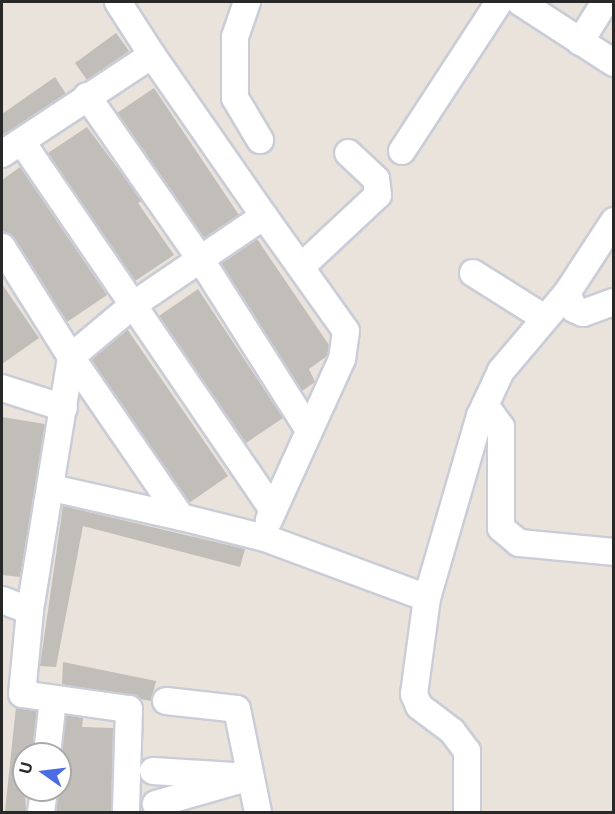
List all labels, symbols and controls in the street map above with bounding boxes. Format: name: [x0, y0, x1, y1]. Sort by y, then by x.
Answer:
north arrow: [12, 742, 72, 802]
text: U: [15, 760, 37, 776]

